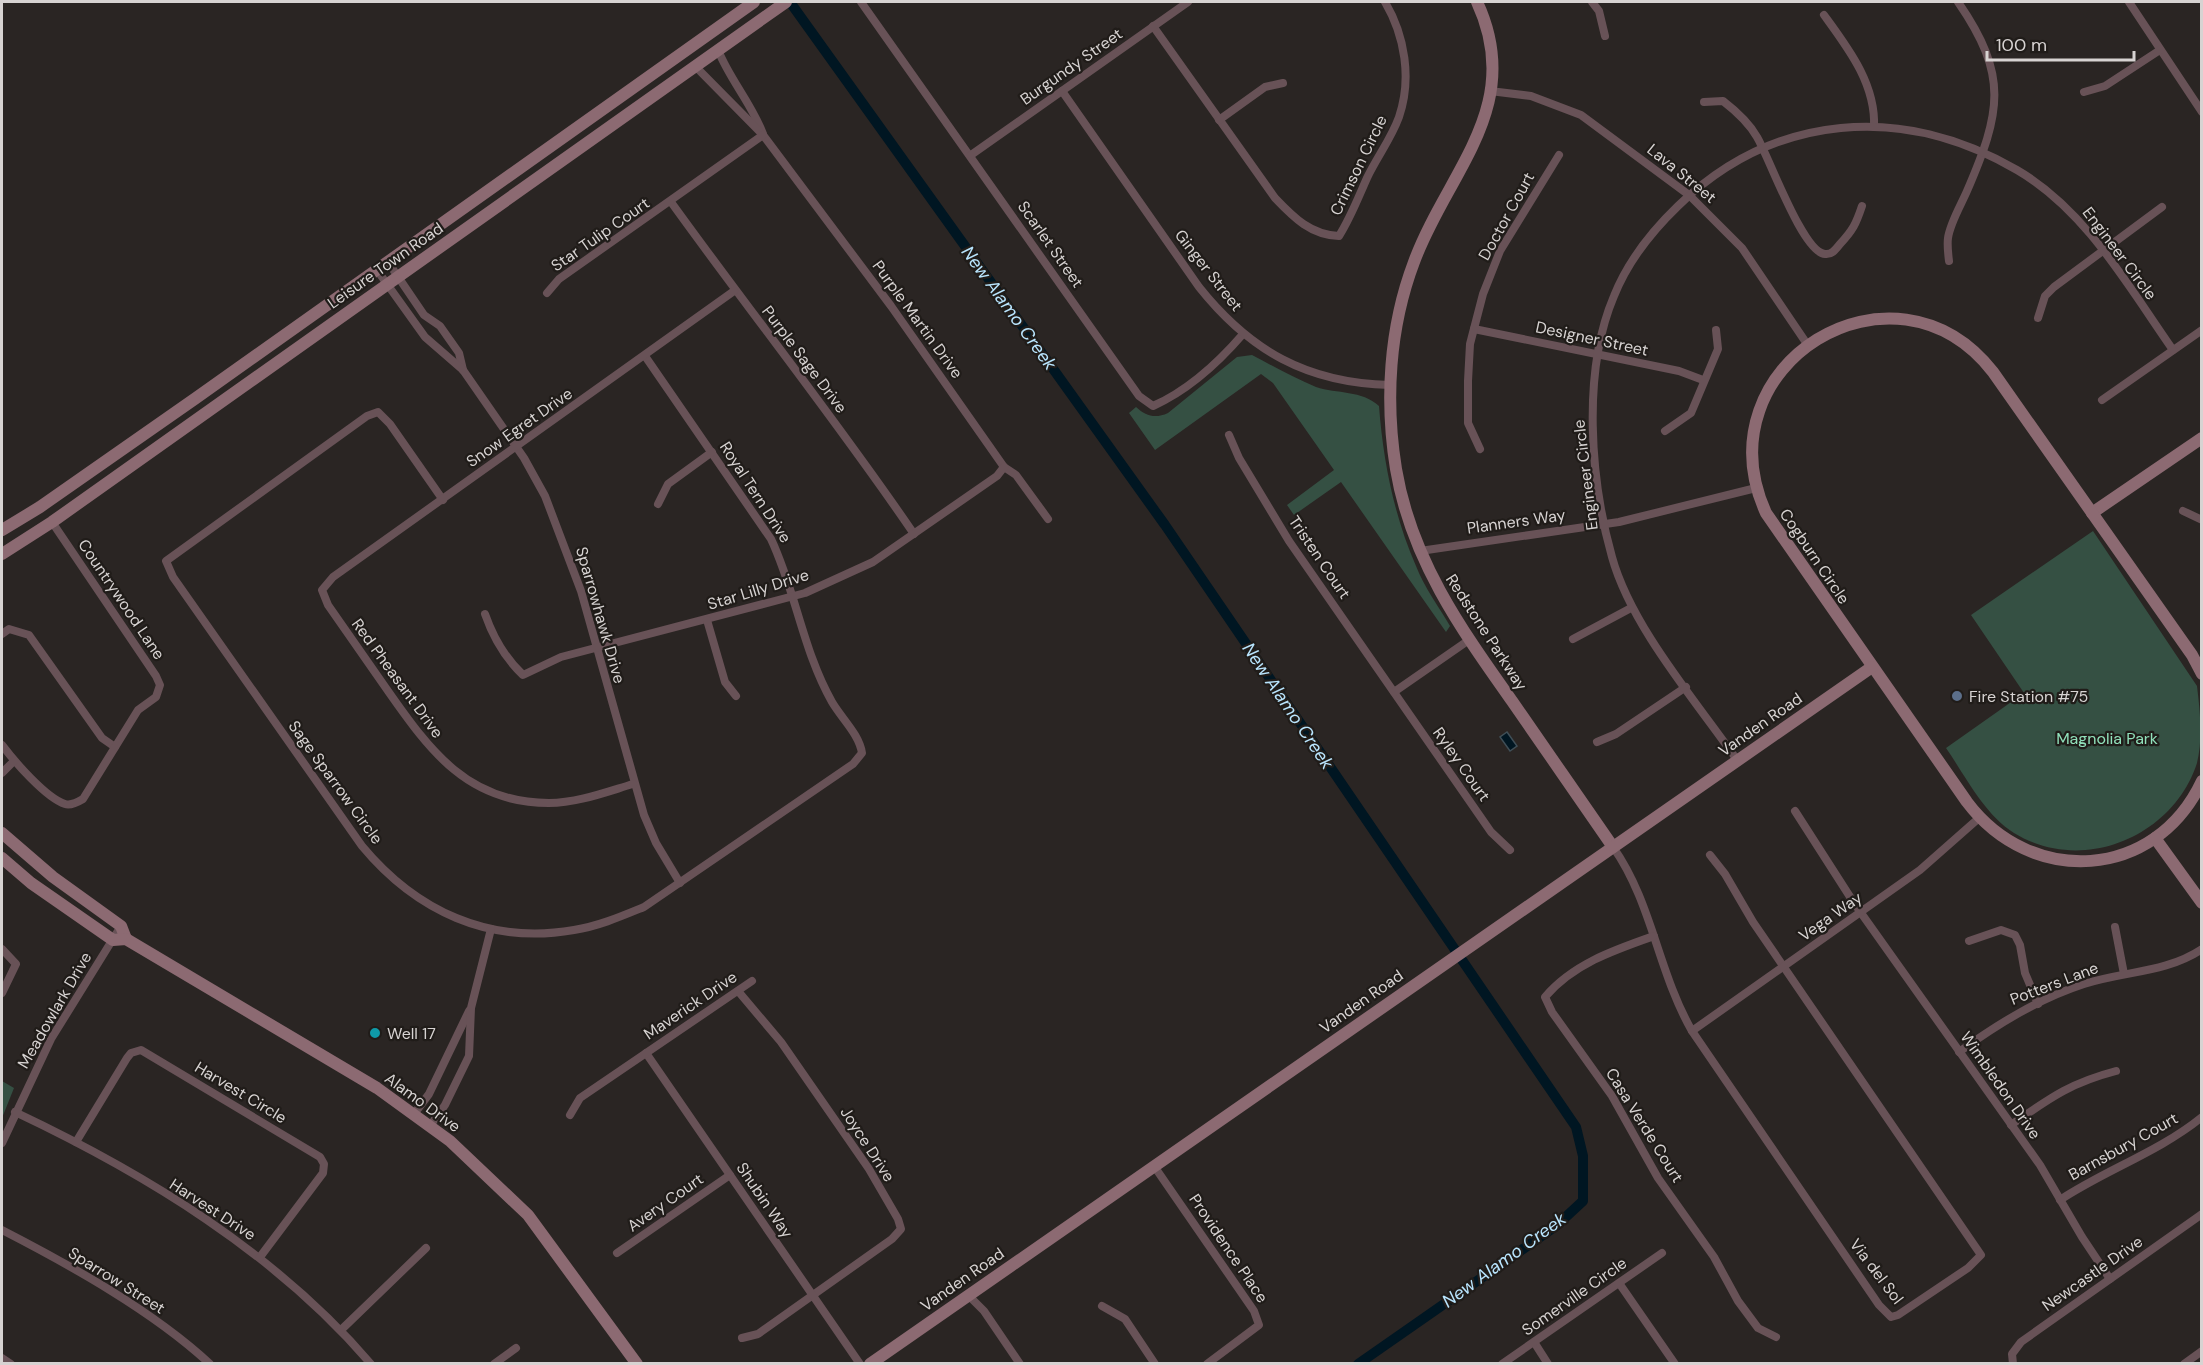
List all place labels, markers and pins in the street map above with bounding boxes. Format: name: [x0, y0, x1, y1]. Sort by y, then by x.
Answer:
place label: Fire Station #75: [1969, 686, 2088, 707]
marker: Fire Station #75: [1950, 689, 1964, 703]
place label: Well 17: [387, 1023, 436, 1044]
marker: Well 17: [368, 1026, 382, 1040]

